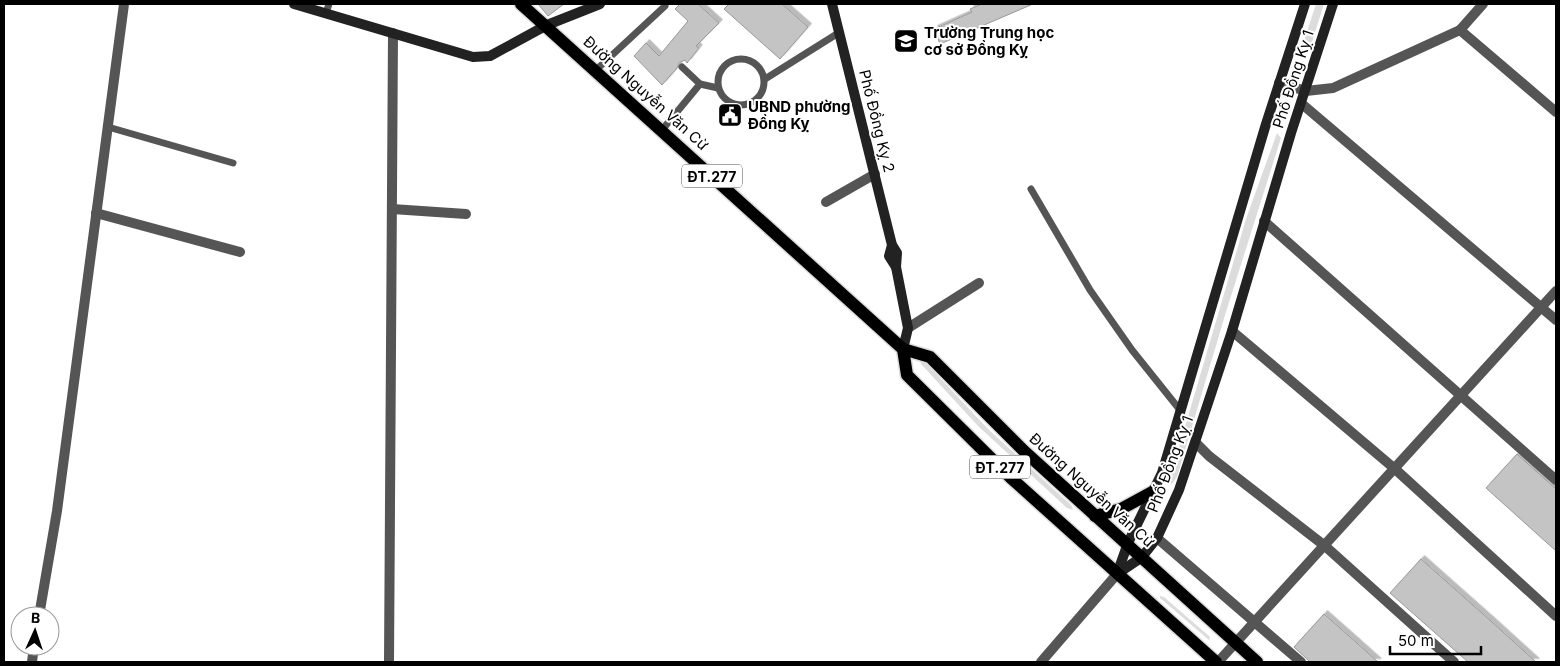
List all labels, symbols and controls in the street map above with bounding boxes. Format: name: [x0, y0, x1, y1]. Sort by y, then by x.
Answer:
place label: Trường Trung học cơ sở Đồng Kỵ: [924, 23, 1054, 59]
school or university icon: Trường Trung học cơ sở Đồng Kỵ: [893, 28, 919, 54]
street label: Phố Đồng Kỵ 1: [1268, 28, 1318, 130]
street label: Đường Nguyễn Văn Cừ: [580, 32, 712, 154]
street label: Phố Đồng Kỵ 2: [855, 68, 899, 174]
place label: UBND phường Đồng Kỵ: [748, 97, 851, 133]
public building icon: UBND phường Đồng Kỵ: [717, 102, 743, 128]
road number: ĐT.277: [682, 165, 742, 188]
street label: Phố Đồng Kỵ 1: [1143, 413, 1197, 515]
street label: Đường Nguyễn Văn Cừ: [1026, 429, 1158, 551]
road number: ĐT.277: [970, 456, 1030, 478]
north arrow: [10, 606, 60, 656]
text: B: [31, 609, 41, 626]
scale bar: [1390, 624, 1481, 656]
text: 50 m: [1398, 631, 1434, 650]

